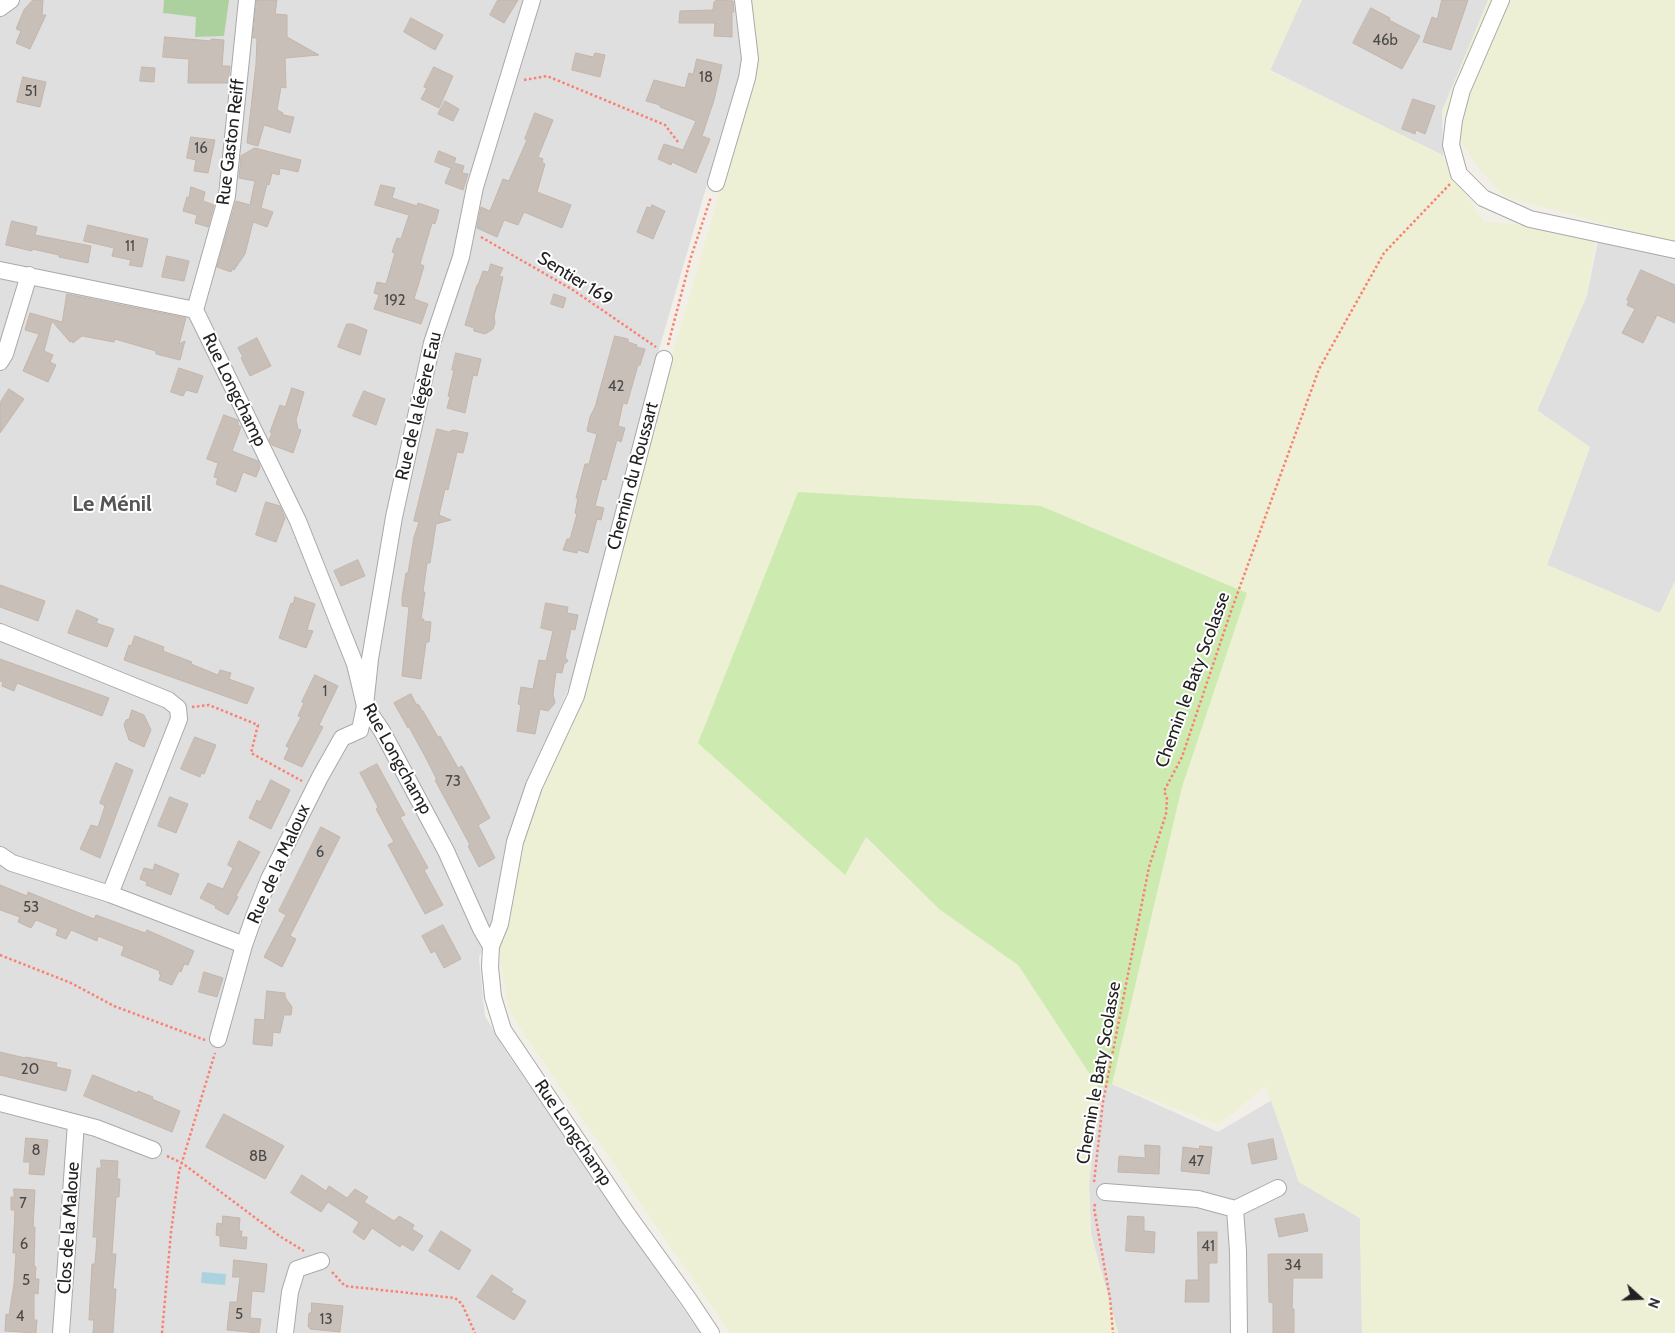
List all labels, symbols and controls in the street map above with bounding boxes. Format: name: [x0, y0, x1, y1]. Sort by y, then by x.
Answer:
house number: 46b: [1372, 32, 1398, 50]
house number: 18: [699, 69, 713, 87]
street label: Rue Gaston Reiff: [213, 78, 249, 206]
house number: 51: [24, 83, 38, 101]
house number: 16: [194, 140, 208, 158]
house number: 11: [125, 238, 135, 256]
street label: Sentier 169: [533, 247, 617, 311]
house number: 192: [384, 292, 406, 310]
street label: Rue Longchamp: [197, 330, 271, 450]
street label: Rue de la légère Eau: [391, 330, 447, 482]
house number: 42: [608, 378, 624, 396]
street label: Chemin du Roussart: [603, 400, 663, 552]
district label: Le Ménil: [72, 492, 152, 518]
street label: Chemin le Baty Scolasse: [1151, 589, 1235, 771]
house number: 1: [323, 683, 327, 701]
street label: Rue Longchamp: [358, 700, 436, 818]
house number: 73: [445, 773, 461, 791]
street label: Rue de la Maloux: [243, 801, 315, 927]
house number: 6: [316, 844, 324, 862]
house number: 53: [23, 899, 39, 917]
street label: Chemin le Baty Scolasse: [1072, 980, 1126, 1166]
house number: 20: [21, 1061, 39, 1079]
street label: Rue Longchamp: [530, 1076, 616, 1190]
house number: 8: [31, 1142, 41, 1160]
house number: 8B: [249, 1148, 267, 1166]
house number: 47: [1188, 1153, 1204, 1171]
street label: Clos de la Maloue: [54, 1161, 84, 1295]
house number: 7: [19, 1195, 27, 1213]
house number: 6: [20, 1236, 28, 1254]
house number: 41: [1201, 1238, 1215, 1256]
house number: 34: [1285, 1257, 1301, 1275]
house number: 5: [22, 1272, 30, 1290]
north arrow: [1615, 1273, 1665, 1323]
text: N: [1644, 1295, 1664, 1311]
house number: 5: [235, 1306, 243, 1324]
house number: 4: [16, 1308, 24, 1326]
house number: 13: [319, 1311, 333, 1329]

